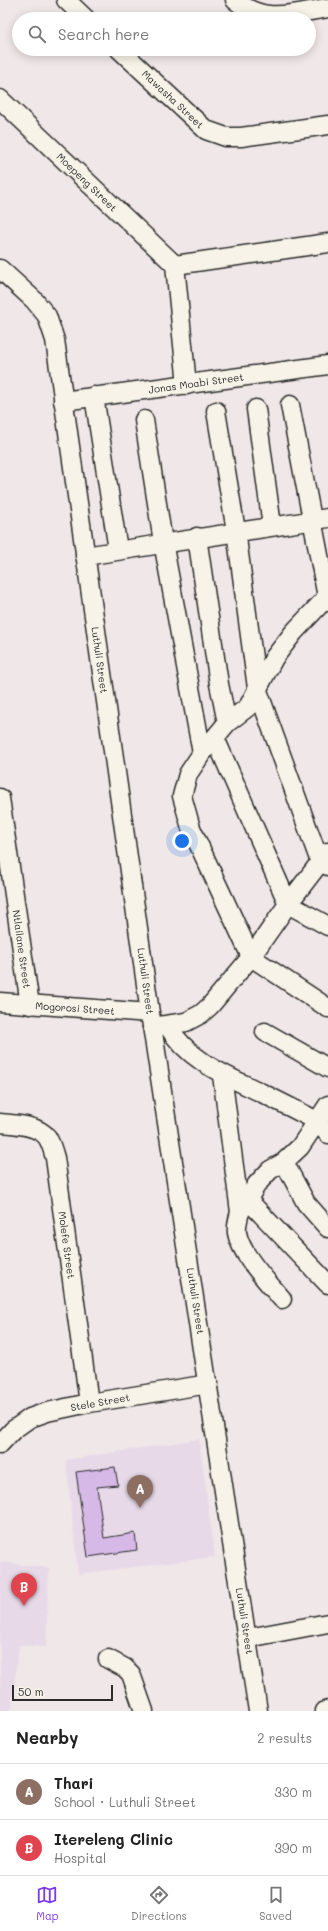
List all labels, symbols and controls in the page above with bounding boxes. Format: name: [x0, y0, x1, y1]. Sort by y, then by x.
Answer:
search box: [12, 12, 316, 56]
icon: search: [26, 23, 48, 45]
text: Search here: [58, 24, 149, 44]
street label: Mawasha Street: [139, 67, 207, 131]
street label: Moepeng Street: [54, 150, 120, 214]
street label: Jonas Moabi Street: [148, 369, 244, 397]
street label: Luthuli Street: [88, 626, 112, 694]
your location: [172, 831, 192, 851]
street label: Ntlailane Street: [10, 909, 34, 989]
street label: Luthuli Street: [134, 947, 158, 1015]
street label: Mogorosi Street: [35, 998, 115, 1018]
street label: Molefe Street: [55, 1210, 79, 1280]
street label: Luthuli Street: [184, 1267, 208, 1335]
street label: Stele Street: [69, 1390, 131, 1414]
pin: A: [127, 1475, 153, 1508]
pin: B: [11, 1573, 37, 1606]
street label: Luthuli Street: [233, 1587, 257, 1655]
scale bar: [12, 1683, 113, 1702]
text: 50 m: [18, 1684, 44, 1699]
text: Nearby: [16, 1726, 78, 1748]
text: 2 results: [257, 1729, 312, 1746]
text: Thari: [54, 1773, 94, 1793]
text: A: [24, 1783, 34, 1800]
text: 330 m: [274, 1783, 312, 1800]
text: School · Luthuli Street: [54, 1793, 196, 1810]
text: Itereleng Clinic: [54, 1829, 173, 1849]
text: B: [25, 1839, 33, 1856]
text: 390 m: [274, 1839, 312, 1856]
text: Hospital: [54, 1849, 106, 1866]
tab: Map: [36, 1884, 59, 1923]
tab: Directions: [131, 1884, 187, 1923]
tab: Saved: [259, 1884, 292, 1923]

